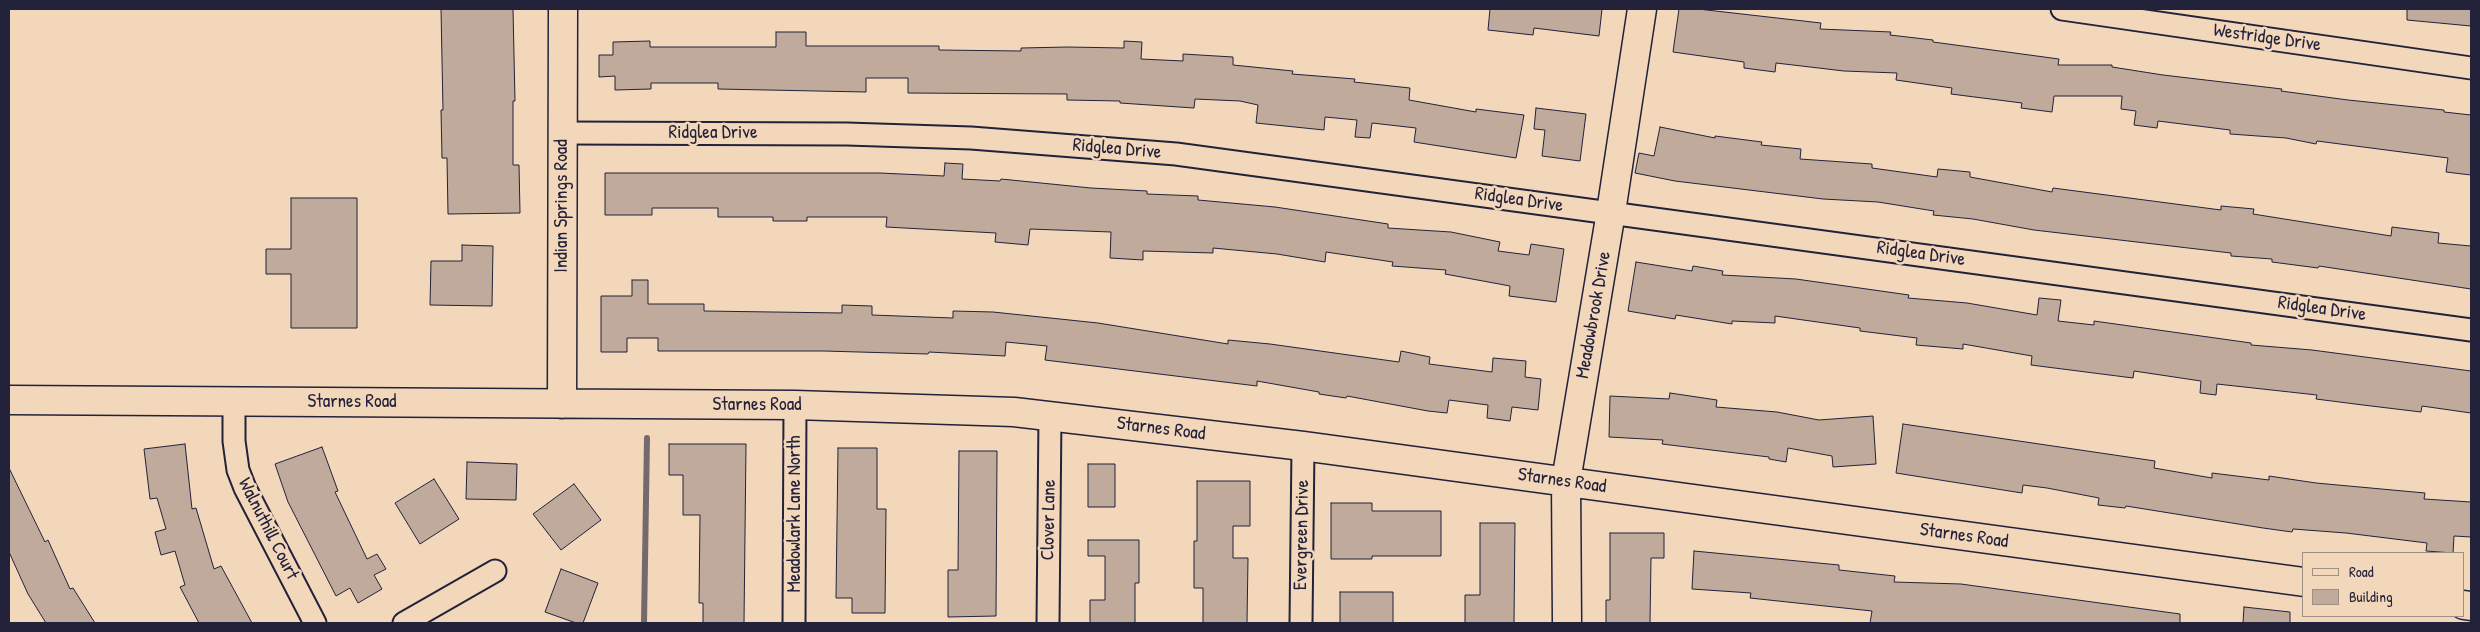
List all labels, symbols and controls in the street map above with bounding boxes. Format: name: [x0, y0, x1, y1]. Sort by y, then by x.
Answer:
street label: Westridge Drive: [2212, 19, 2322, 57]
street label: Ridglea Drive: [669, 122, 757, 144]
street label: Ridglea Drive: [1072, 134, 1162, 164]
street label: Indian Springs Road: [551, 139, 573, 273]
street label: Ridglea Drive: [1473, 183, 1565, 217]
street label: Ridglea Drive: [1875, 237, 1967, 271]
street label: Meadowbrook Drive: [1572, 250, 1616, 380]
street label: Ridglea Drive: [2276, 292, 2368, 326]
street label: Starnes Road: [308, 391, 396, 413]
street label: Starnes Road: [713, 394, 801, 416]
street label: Starnes Road: [1115, 412, 1207, 446]
street label: Meadowlark Lane North: [784, 436, 806, 592]
street label: Starnes Road: [1516, 464, 1608, 498]
street label: Walnuthill Court: [233, 474, 303, 584]
street label: Clover Lane: [1037, 479, 1061, 561]
street label: Evergreen Drive: [1290, 480, 1314, 590]
street label: Starnes Road: [1918, 519, 2010, 553]
legend: [2302, 552, 2465, 617]
text: Road: [2349, 561, 2374, 582]
text: Building: [2349, 586, 2393, 607]

